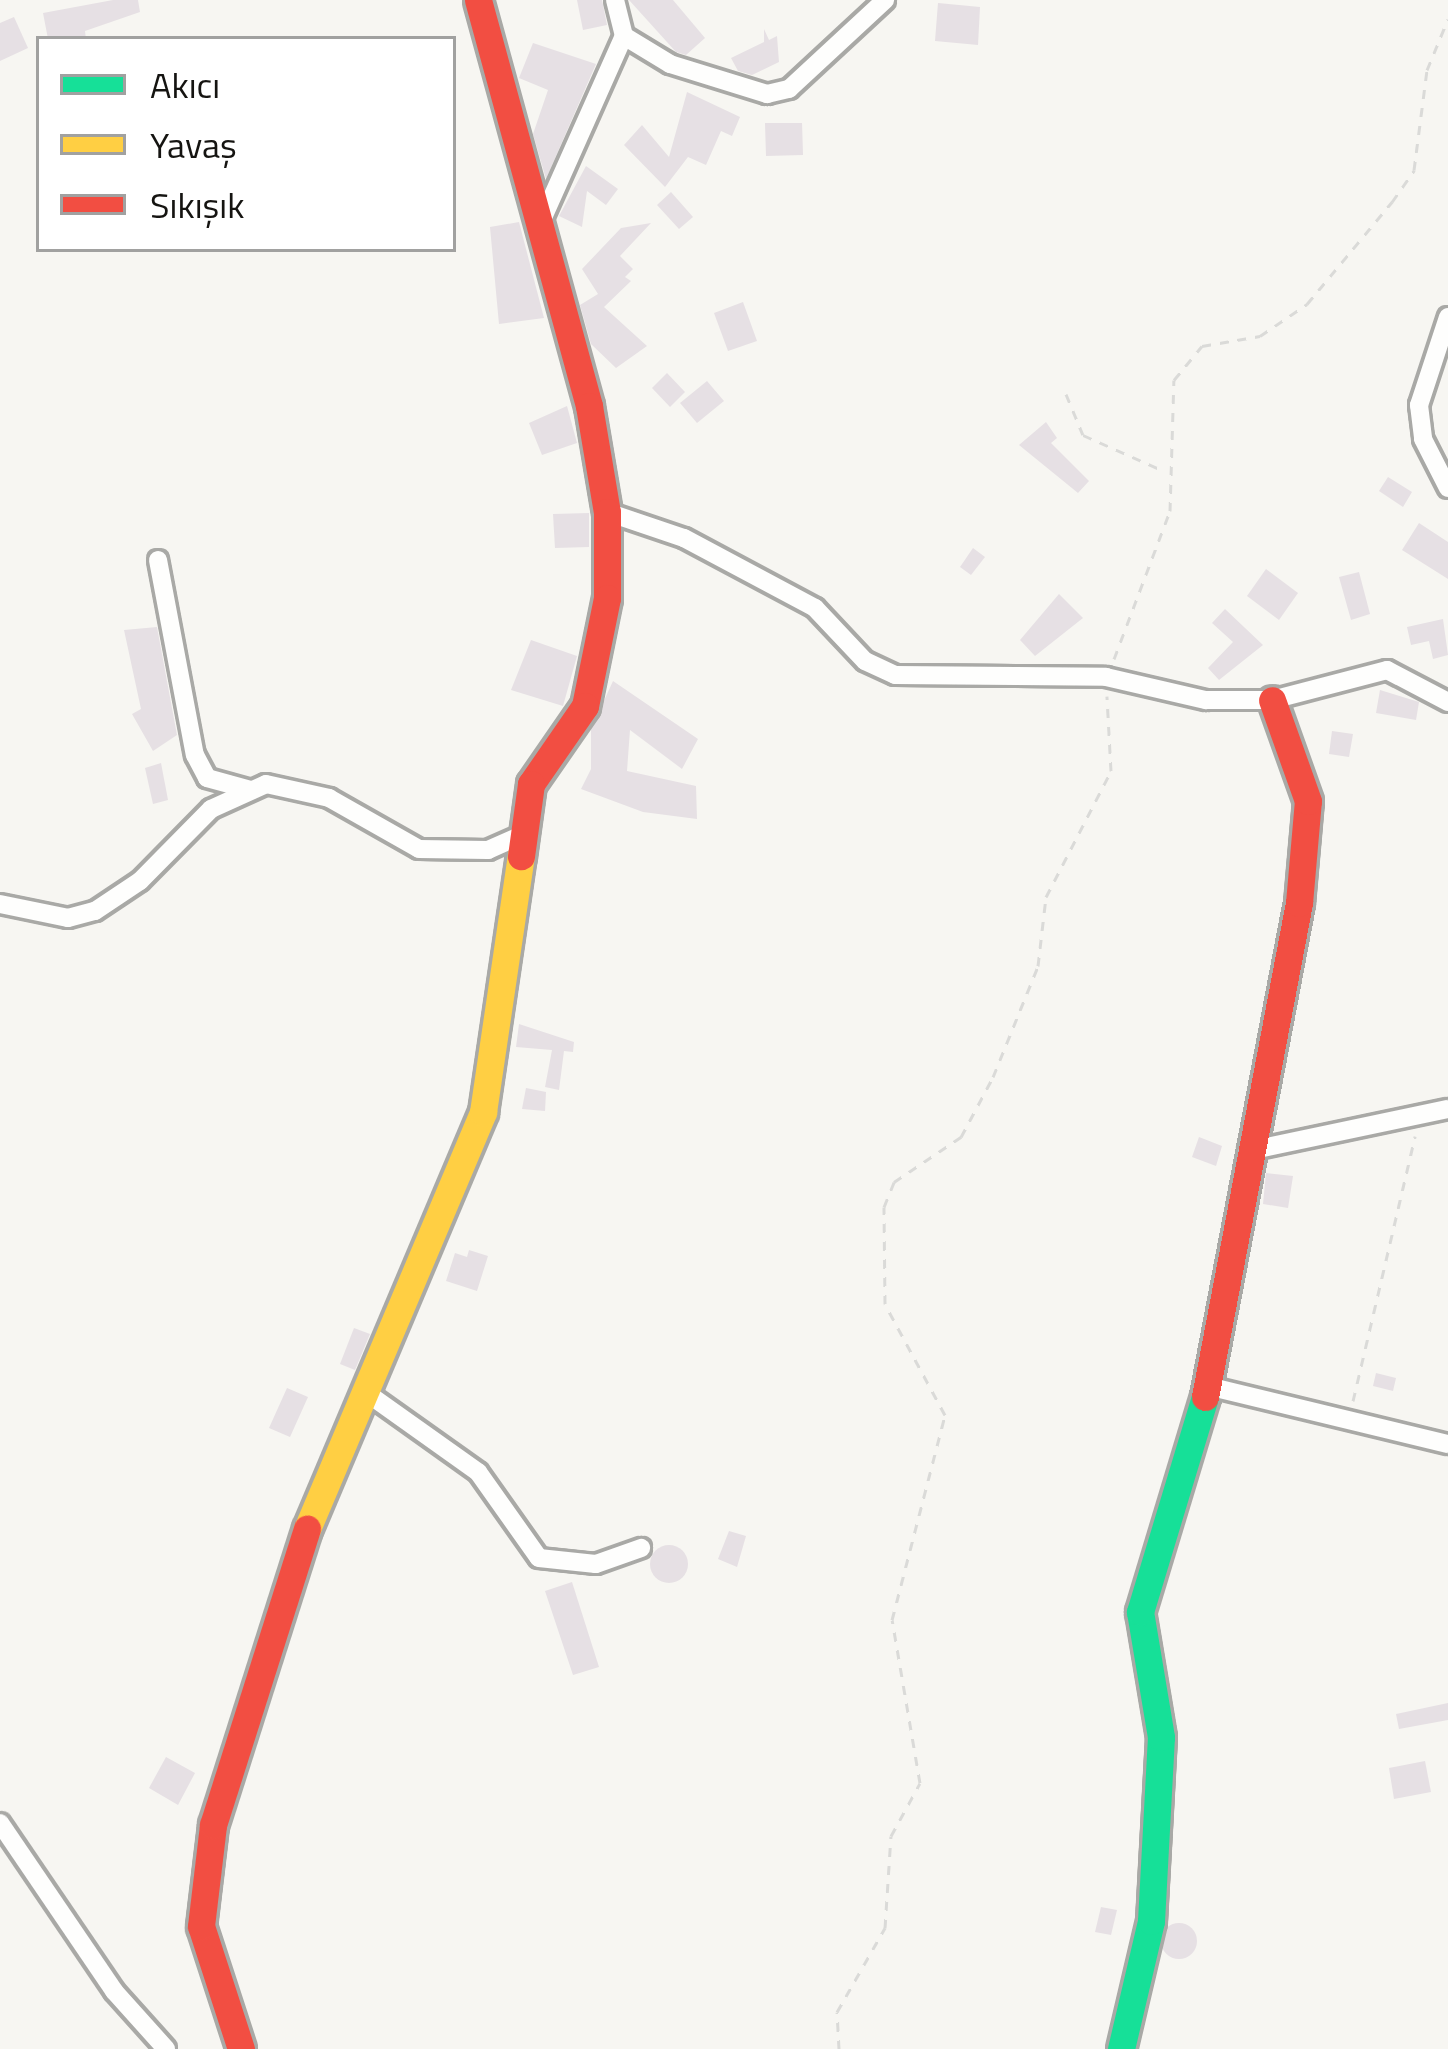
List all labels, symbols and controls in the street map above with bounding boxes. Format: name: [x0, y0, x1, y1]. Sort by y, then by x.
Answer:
legend: [36, 36, 456, 252]
text: Akıcı: [150, 57, 220, 112]
text: Yavaş: [150, 117, 237, 172]
text: Sıkışık: [150, 177, 244, 232]

